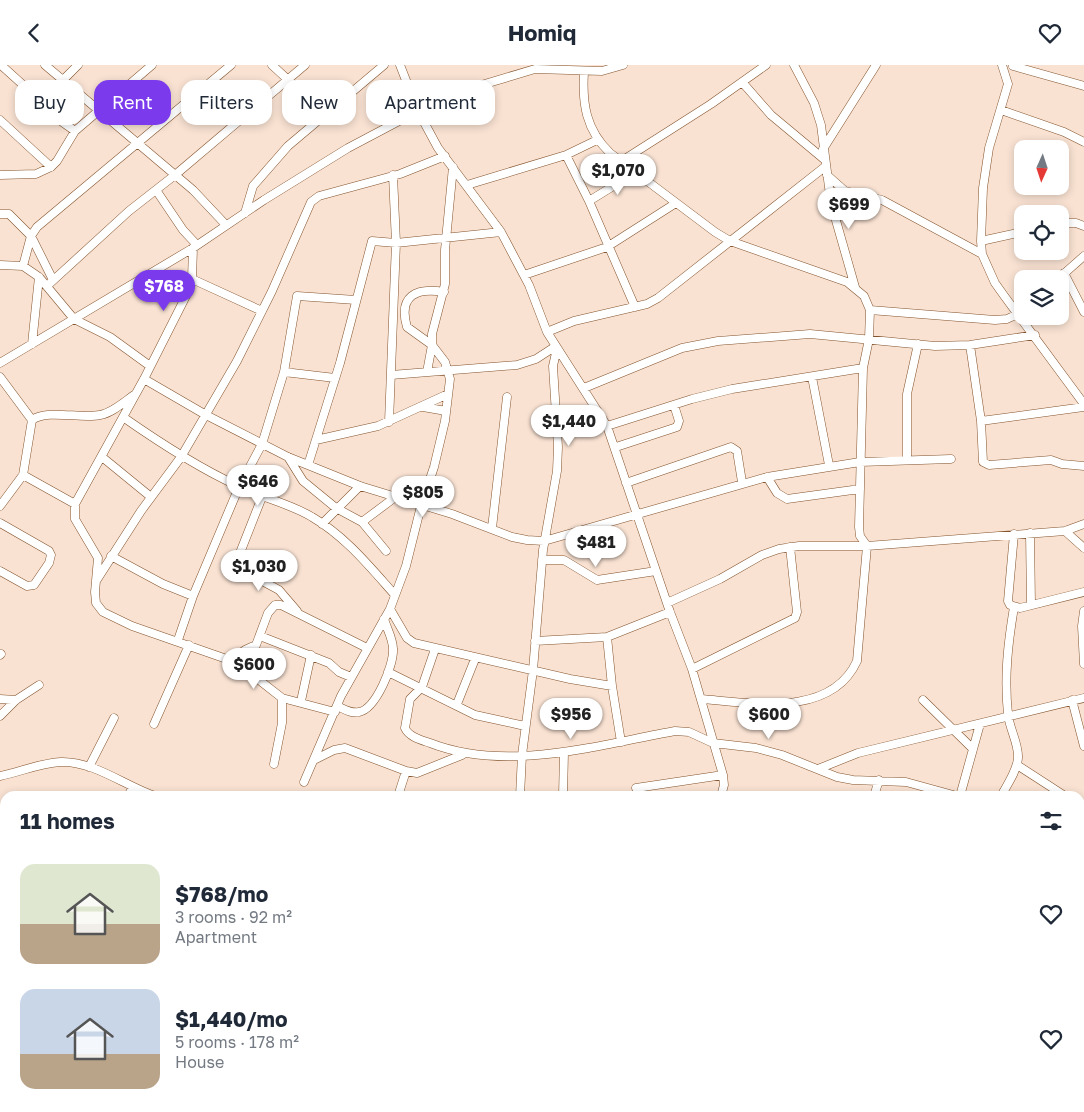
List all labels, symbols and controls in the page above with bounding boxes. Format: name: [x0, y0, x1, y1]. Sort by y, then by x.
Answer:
icon: back: [20, 19, 48, 47]
text: Homiq: [508, 19, 576, 46]
icon: heart: [1036, 19, 1064, 47]
chip: Buy: [15, 80, 84, 125]
chip: Rent: [94, 80, 171, 125]
chip: Filters: [181, 80, 272, 125]
chip: New: [282, 80, 356, 125]
chip: Apartment: [366, 80, 495, 125]
north arrow: [1014, 140, 1069, 195]
map controls: [1014, 140, 1069, 325]
pin: $1,070: [577, 153, 659, 196]
text: $1,070: [591, 160, 645, 180]
pin: $699: [819, 187, 879, 230]
text: $699: [828, 194, 870, 214]
button: locate: [1014, 205, 1069, 260]
pin: $768: [134, 269, 194, 312]
button: layers: [1014, 270, 1069, 325]
text: $768: [144, 276, 184, 296]
pin: $1,440: [528, 405, 610, 447]
text: $1,440: [542, 411, 596, 431]
pin: $646: [228, 465, 288, 507]
text: $646: [237, 471, 279, 491]
pin: $805: [393, 475, 453, 518]
text: $805: [402, 482, 444, 502]
pin: $481: [566, 525, 626, 568]
text: $481: [576, 532, 616, 552]
pin: $1,030: [218, 549, 300, 592]
text: $1,030: [232, 556, 286, 576]
pin: $600: [224, 647, 284, 690]
text: $600: [233, 654, 275, 674]
pin: $956: [541, 697, 601, 740]
pin: $600: [739, 697, 799, 740]
text: $956: [551, 704, 591, 724]
text: $600: [748, 704, 790, 724]
icon: filters: [1037, 807, 1065, 835]
text: 11 homes: [20, 808, 115, 834]
text: $768/mo: [175, 881, 268, 907]
icon: home: [60, 884, 120, 944]
icon: heart: [1037, 900, 1065, 928]
text: 3 rooms · 92 m²: [175, 907, 292, 927]
text: Apartment: [175, 927, 257, 947]
text: $1,440/mo: [175, 1006, 288, 1032]
icon: home: [60, 1009, 120, 1069]
icon: heart: [1037, 1025, 1065, 1053]
text: 5 rooms · 178 m²: [175, 1032, 299, 1052]
text: House: [175, 1052, 224, 1072]

